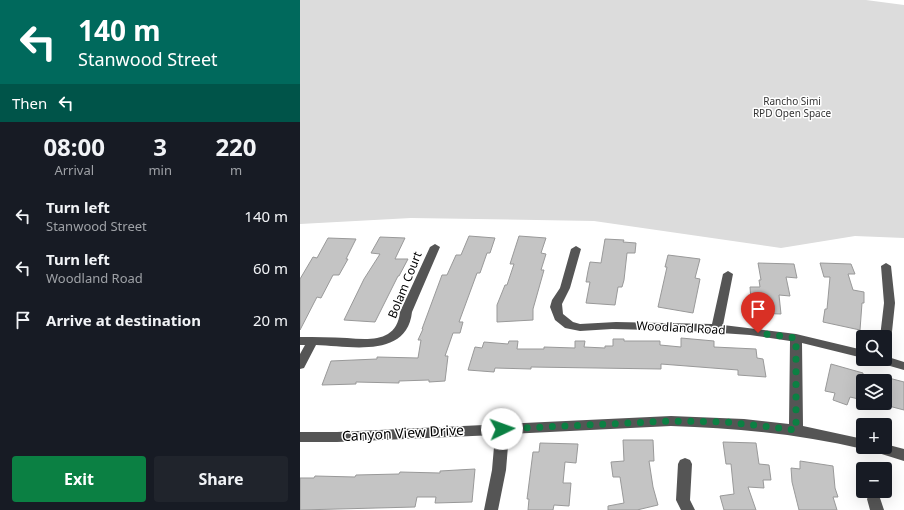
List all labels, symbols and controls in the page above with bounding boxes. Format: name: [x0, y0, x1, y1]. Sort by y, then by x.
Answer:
text: 140 m: [78, 11, 161, 49]
icon: left: [12, 16, 64, 68]
text: Stanwood Street: [78, 47, 218, 71]
icon: left: [55, 92, 77, 114]
text: Then: [12, 93, 47, 113]
park label: Rancho Simi RPD Open Space: [753, 94, 831, 120]
text: 08:00: [43, 130, 105, 163]
text: 3: [153, 130, 167, 163]
text: 220: [215, 130, 257, 163]
text: Arrival: [54, 161, 94, 179]
text: min: [148, 161, 172, 179]
text: m: [230, 161, 242, 179]
text: Turn left: [46, 197, 110, 217]
icon: left: [12, 205, 34, 227]
text: 140 m: [244, 206, 288, 226]
text: Stanwood Street: [46, 217, 147, 235]
street label: Bolam Court: [383, 248, 426, 321]
text: Turn left: [46, 249, 110, 269]
icon: left: [12, 257, 34, 279]
text: 60 m: [253, 258, 288, 278]
text: Woodland Road: [46, 269, 143, 287]
pin: [741, 292, 775, 333]
icon: arrive: [747, 298, 769, 320]
icon: arrive: [12, 309, 34, 331]
text: Arrive at destination: [46, 310, 201, 330]
text: 20 m: [253, 310, 288, 330]
street label: Woodland Road: [636, 317, 726, 338]
map controls: [856, 330, 892, 498]
button: search: [856, 330, 892, 366]
button: layers: [856, 374, 892, 410]
position arrow: [481, 408, 523, 450]
button: +: [856, 418, 892, 454]
street label: Canyon View Drive: [341, 420, 465, 445]
button: Exit: [12, 456, 146, 502]
button: Share: [154, 456, 288, 502]
button: −: [856, 462, 892, 498]

